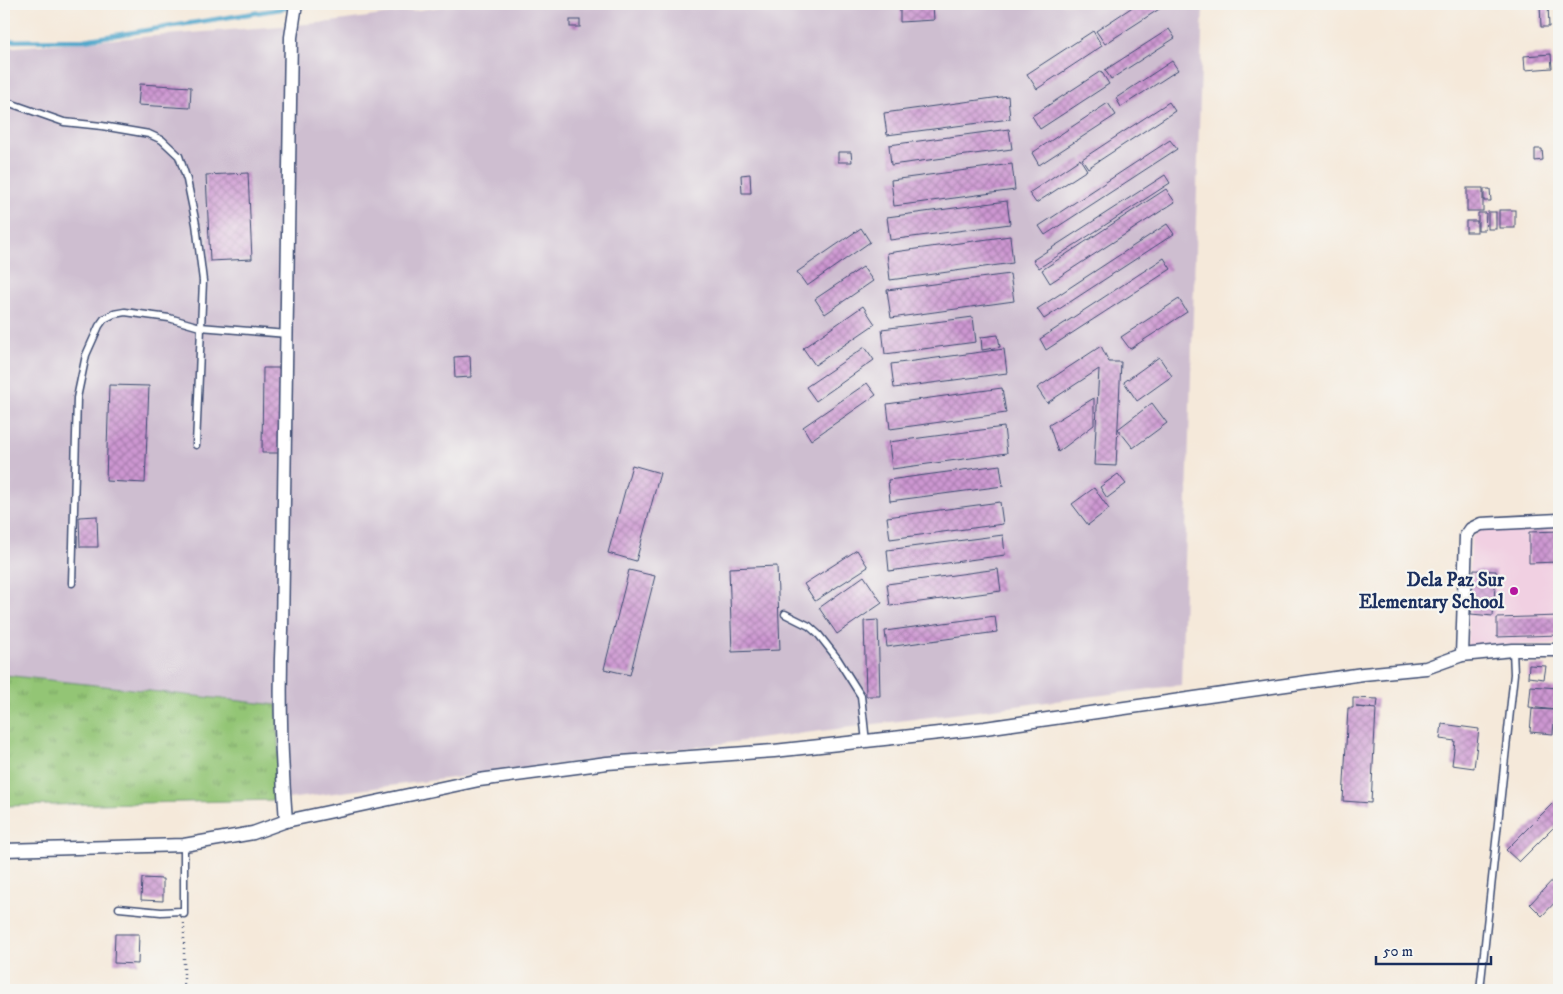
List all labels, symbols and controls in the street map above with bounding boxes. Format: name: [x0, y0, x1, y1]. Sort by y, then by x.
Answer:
place label: Dela Paz Sur Elementary School: [1359, 569, 1505, 614]
marker: Dela Paz Sur Elementary School: [1508, 585, 1520, 597]
scale bar: [1376, 934, 1490, 966]
text: 50 m: [1383, 942, 1413, 961]

